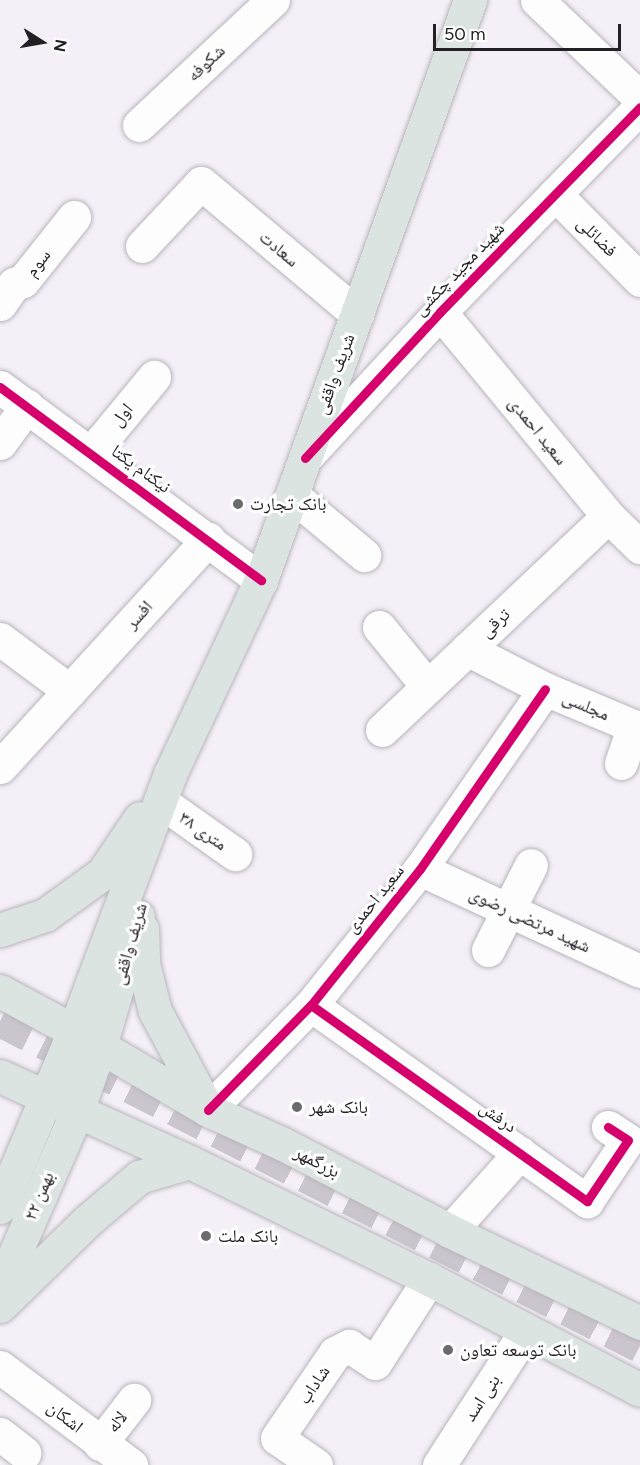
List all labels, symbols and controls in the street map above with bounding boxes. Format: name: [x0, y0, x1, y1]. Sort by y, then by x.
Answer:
north arrow: [12, 12, 72, 72]
scale bar: [436, 12, 624, 50]
text: 50 m: [444, 23, 486, 45]
text: N: [50, 38, 71, 53]
street label: شکوفه: [182, 40, 230, 86]
street label: فضائلی: [572, 212, 622, 262]
street label: شهید مجید چکشی: [409, 218, 509, 320]
street label: سعادت: [255, 226, 303, 272]
street label: سوم: [21, 245, 55, 281]
street label: شریف واقفی: [310, 331, 360, 417]
street label: سعید احمدی: [504, 393, 572, 469]
street label: اول: [106, 399, 138, 431]
street label: نیکنام یکتا: [107, 440, 175, 498]
place label: بانک تجارت: [250, 493, 326, 515]
marker: بانک تجارت: [231, 497, 245, 511]
street label: افسر: [121, 596, 157, 634]
street label: ترقی: [475, 604, 515, 642]
street label: مجلسی: [559, 687, 613, 725]
street label: ۳۸ متری: [175, 807, 231, 855]
street label: سعید احمدی: [341, 861, 409, 937]
street label: شهید مرتضی رضوی: [466, 882, 594, 958]
street label: شریف واقفی: [108, 901, 152, 987]
place label: بانک شهر: [309, 1096, 368, 1118]
street label: درفش: [475, 1097, 521, 1137]
marker: بانک شهر: [290, 1100, 304, 1114]
street label: بزرگمهر: [291, 1141, 343, 1183]
street label: ۲۲ بهمن: [19, 1169, 59, 1223]
place label: بانک ملت: [218, 1225, 278, 1247]
marker: بانک ملت: [199, 1229, 213, 1243]
place label: بانک توسعه تعاون: [460, 1339, 576, 1361]
marker: بانک توسعه تعاون: [441, 1343, 455, 1357]
street label: شاداب: [293, 1362, 335, 1408]
street label: بنی اسد: [459, 1370, 505, 1426]
street label: اشکان: [43, 1396, 87, 1438]
street label: لاله: [102, 1407, 132, 1437]

